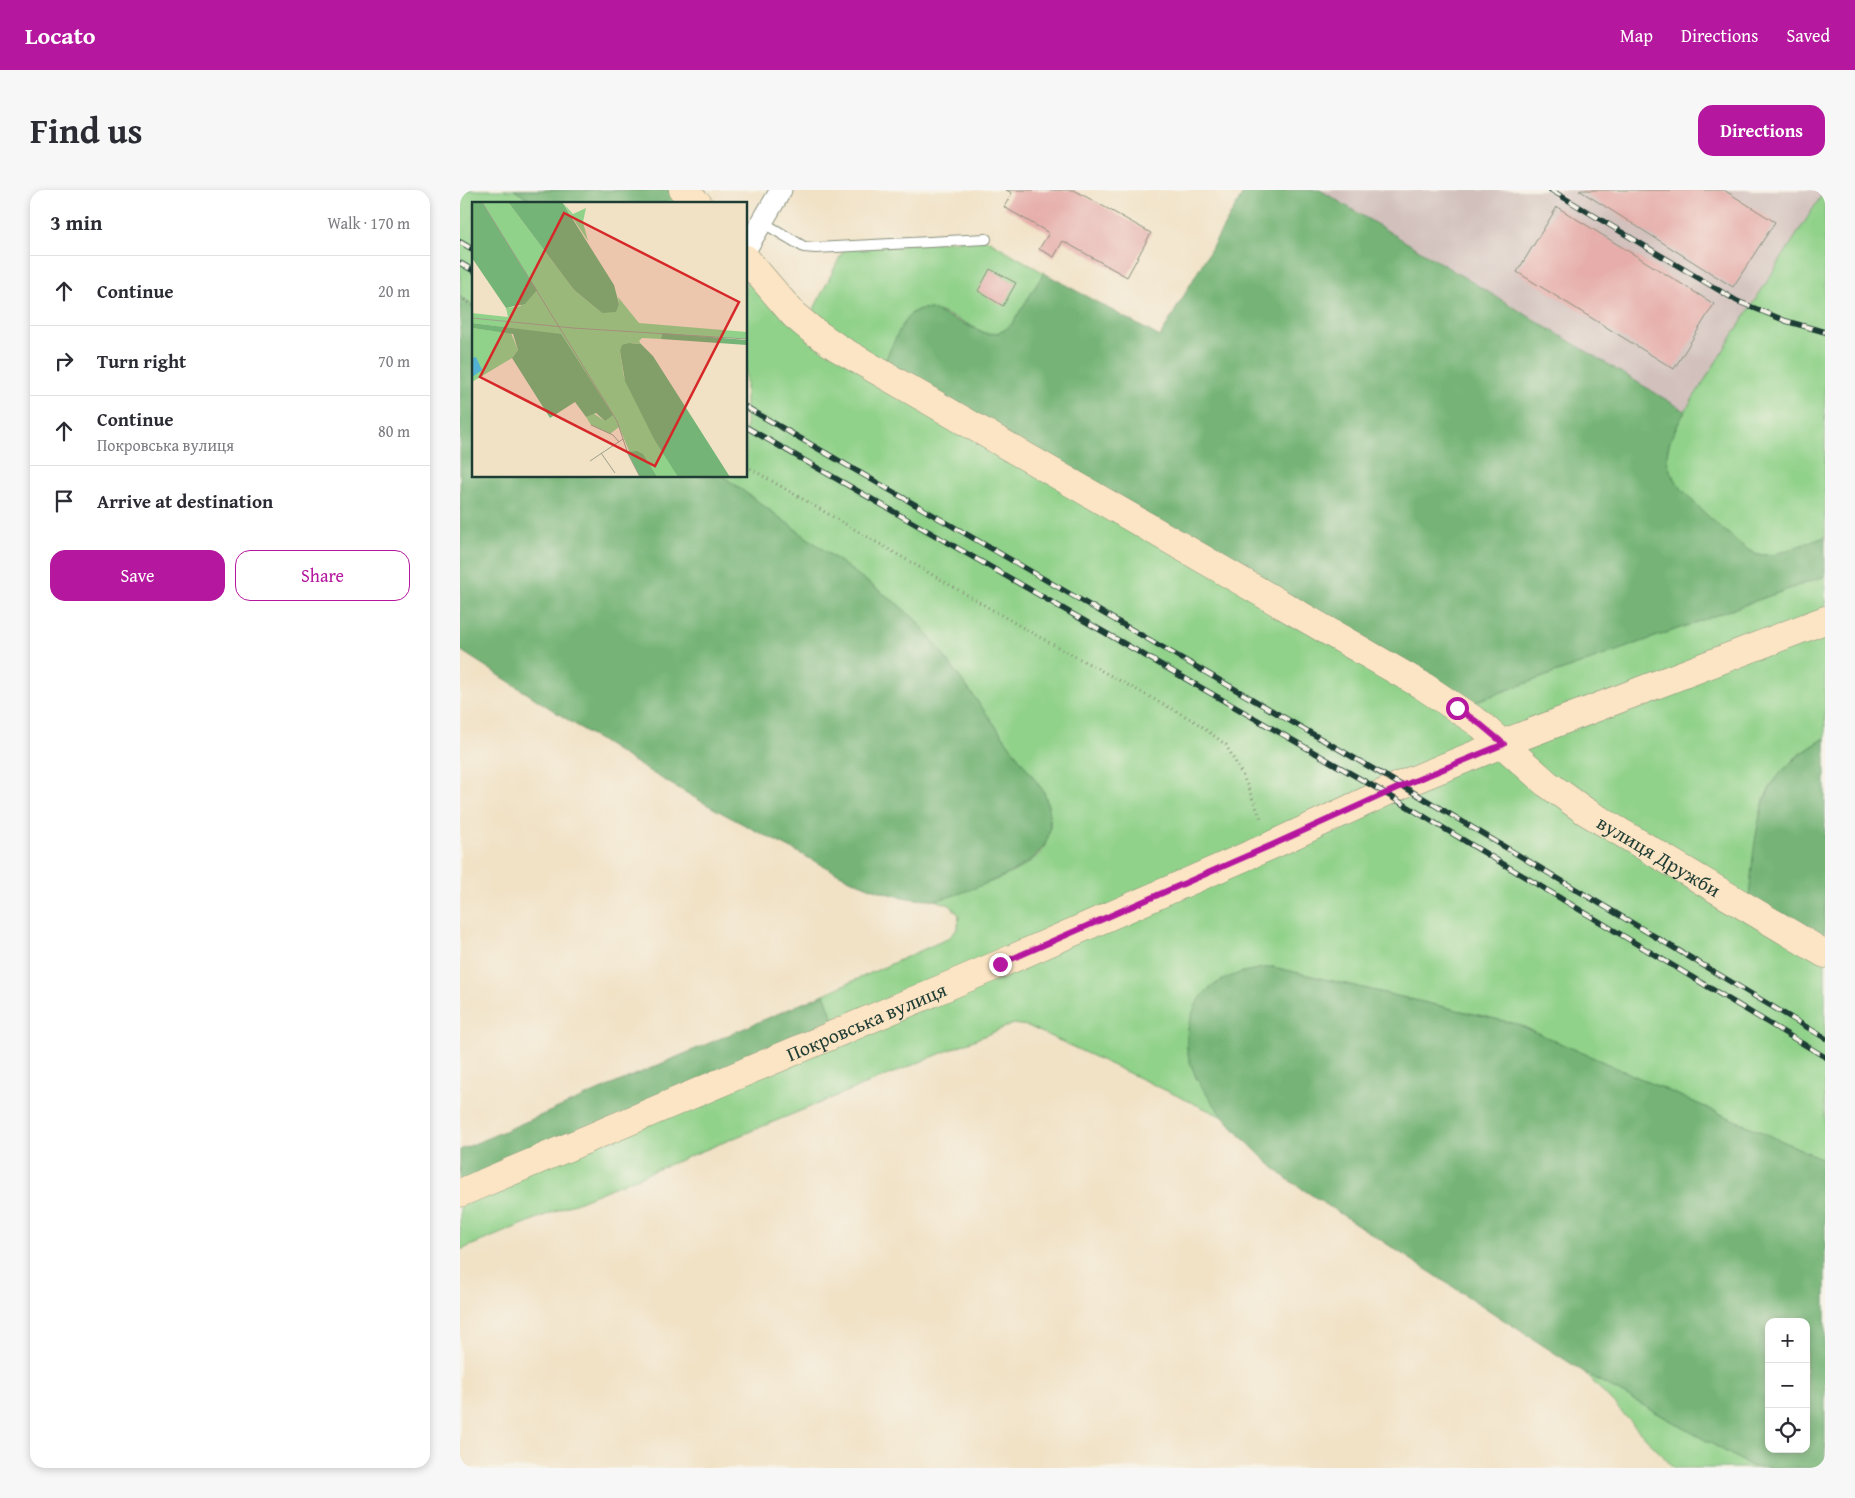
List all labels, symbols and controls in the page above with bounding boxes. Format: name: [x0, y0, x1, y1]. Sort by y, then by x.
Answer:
text: Locato: [25, 18, 96, 53]
text: Map: [1620, 22, 1653, 49]
text: Directions: [1681, 22, 1758, 49]
text: Saved: [1786, 22, 1830, 49]
text: Find us: [30, 105, 143, 156]
button: Directions: [1698, 105, 1825, 156]
inset map: [472, 202, 748, 478]
text: 3 min: [50, 207, 102, 238]
text: Walk · 170 m: [327, 211, 410, 235]
icon: ahead: [50, 277, 78, 305]
text: Continue: [97, 277, 174, 305]
text: 20 m: [378, 279, 410, 303]
icon: right: [50, 347, 78, 375]
text: Turn right: [97, 347, 186, 375]
text: 70 m: [378, 349, 410, 373]
text: Continue: [97, 405, 174, 433]
icon: ahead: [50, 417, 78, 445]
text: 80 m: [378, 419, 410, 443]
text: Покровська вулиця: [97, 433, 234, 457]
icon: arrive: [50, 487, 78, 515]
text: Arrive at destination: [97, 487, 273, 515]
button: Save: [50, 550, 225, 601]
button: Share: [235, 550, 410, 601]
route start: [1446, 697, 1469, 720]
street label: вулиця Дружби: [1592, 807, 1727, 903]
route end: [989, 953, 1012, 976]
street label: Покровська вулиця: [781, 974, 951, 1068]
map controls: [1765, 1318, 1810, 1453]
button: +: [1765, 1318, 1810, 1363]
button: −: [1765, 1363, 1810, 1408]
button: locate: [1765, 1408, 1810, 1453]

